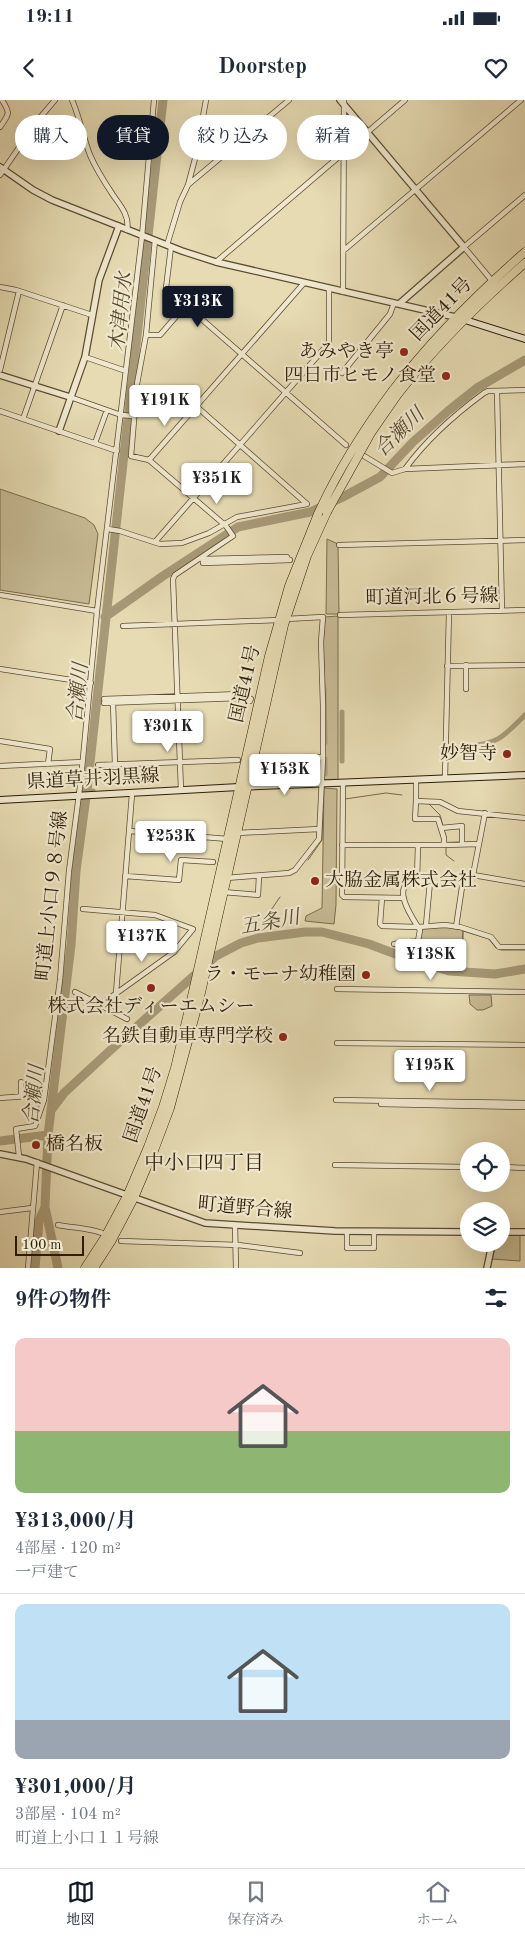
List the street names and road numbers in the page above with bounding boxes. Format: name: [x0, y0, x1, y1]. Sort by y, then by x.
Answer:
street label: 国道41号: [406, 274, 476, 345]
street label: 町道河北６号線: [365, 585, 499, 609]
street label: 国道41号: [226, 643, 264, 725]
street label: 県道草井羽黒線: [26, 765, 160, 793]
street label: 町道上小口９８号線: [33, 810, 71, 982]
street label: 国道41号: [120, 1064, 166, 1145]
street label: 町道野合線: [197, 1193, 293, 1223]

